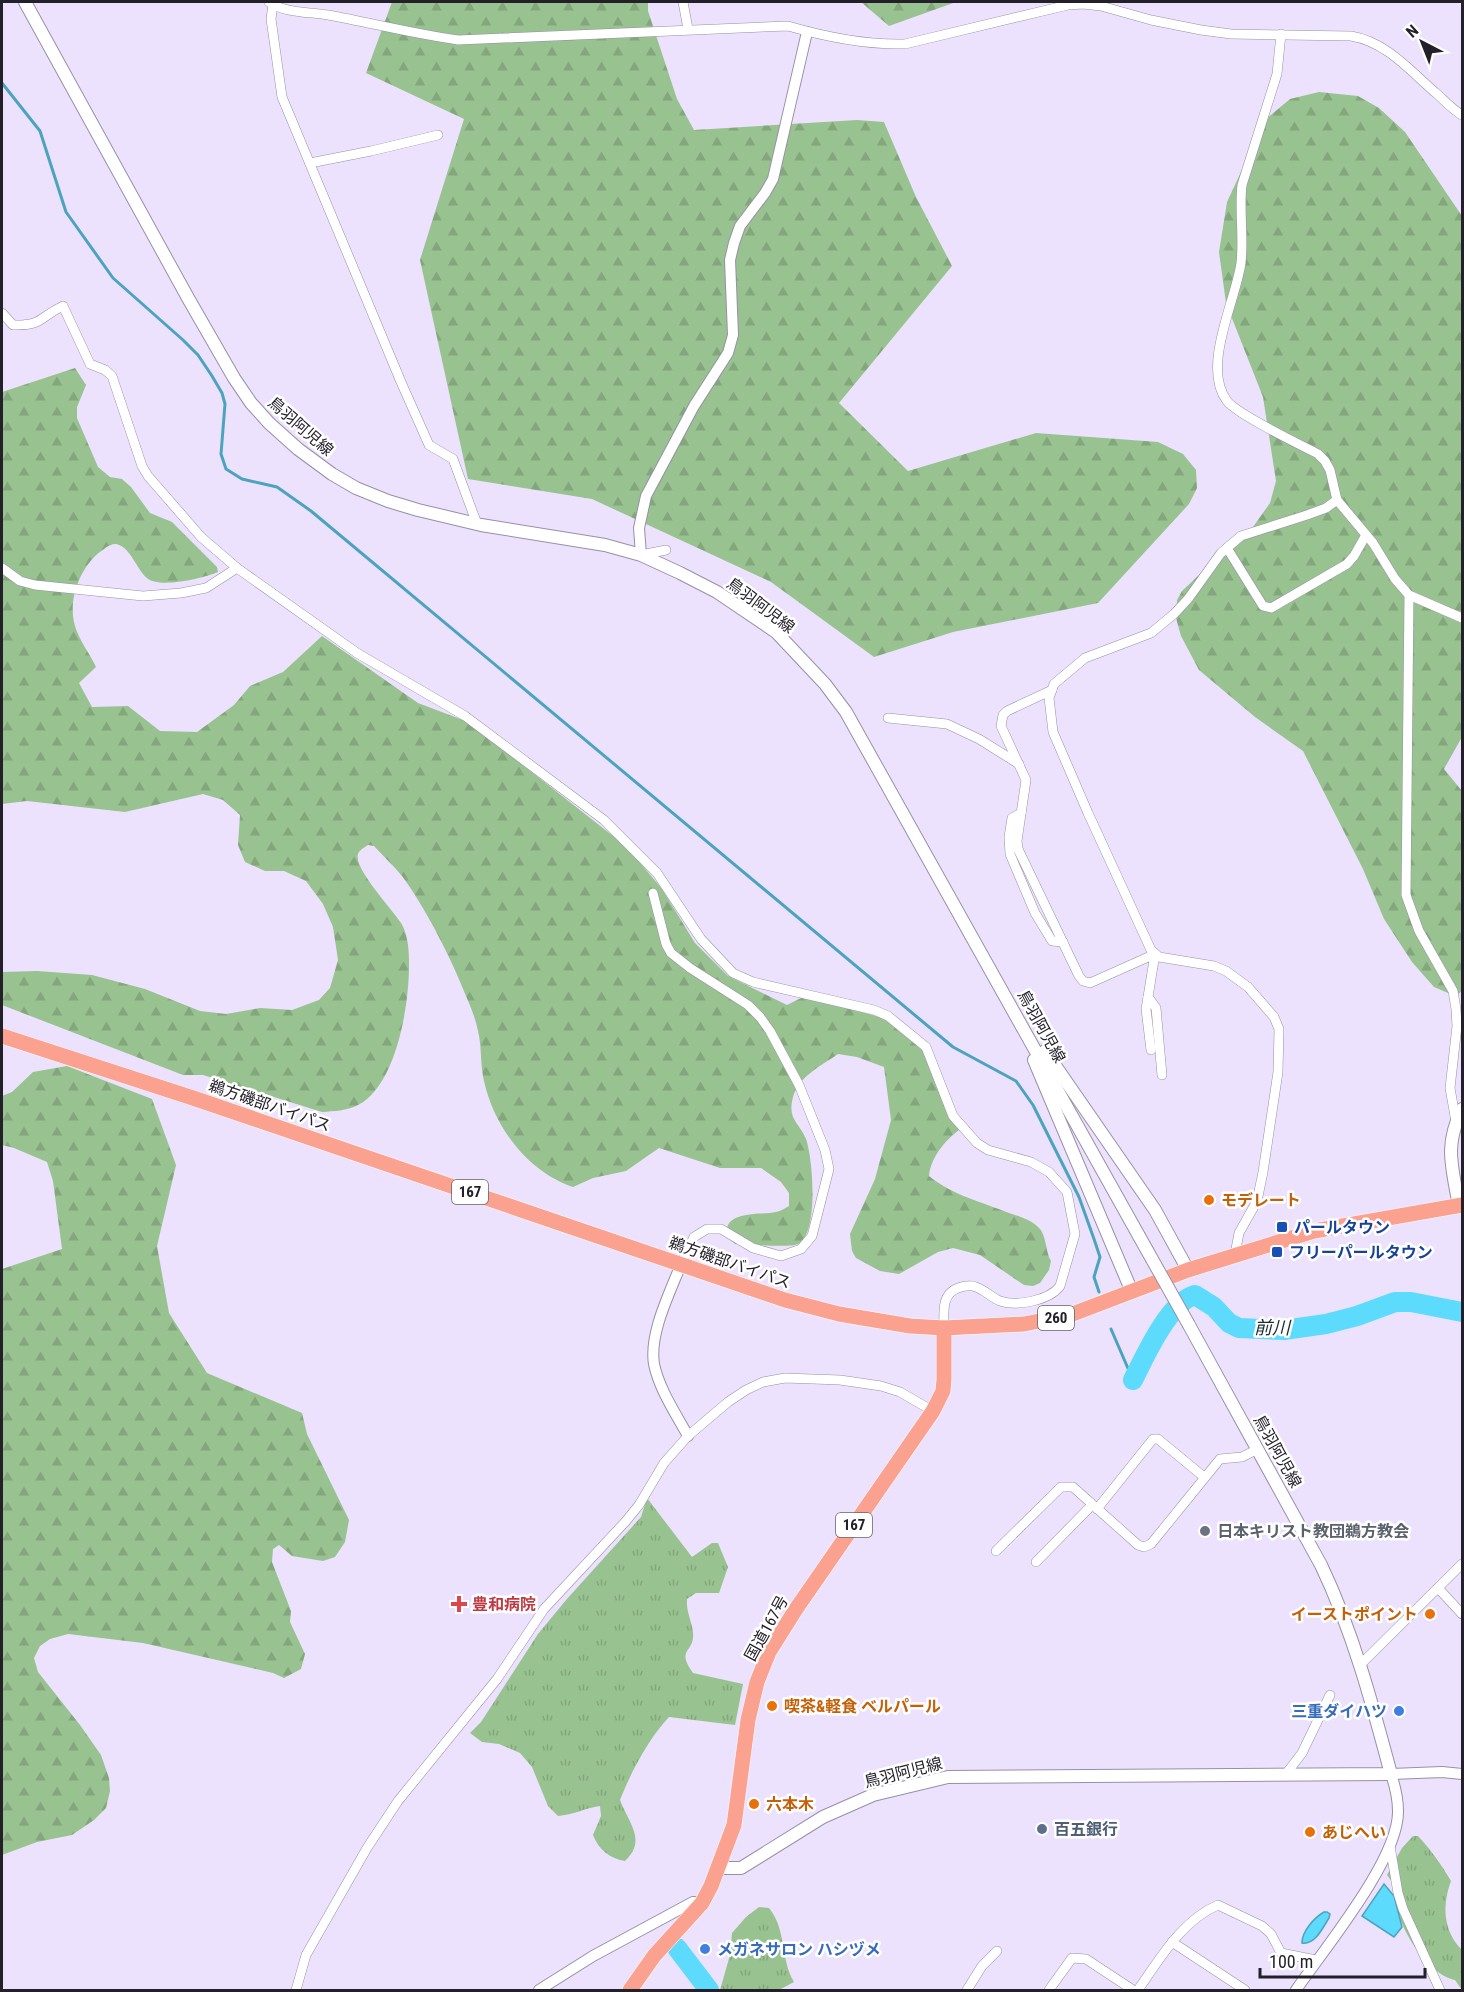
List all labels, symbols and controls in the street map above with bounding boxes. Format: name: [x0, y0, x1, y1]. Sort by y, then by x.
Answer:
north arrow: [1392, 12, 1452, 72]
text: N: [1402, 21, 1422, 42]
street label: 鳥羽阿児線: [264, 393, 337, 460]
street label: 鳥羽阿児線: [723, 574, 798, 637]
street label: 鳥羽阿児線: [1014, 987, 1069, 1066]
street label: 鵜方磯部バイパス: [206, 1076, 333, 1135]
road number: 167: [452, 1180, 488, 1204]
place label: モデレート: [1221, 1191, 1301, 1210]
marker: モデレート: [1202, 1193, 1216, 1207]
place label: パールタウン: [1294, 1218, 1390, 1237]
marker: パールタウン: [1275, 1220, 1289, 1234]
street label: 鵜方磯部バイパス: [666, 1233, 793, 1292]
place label: フリーパールタウン: [1289, 1243, 1433, 1262]
marker: フリーパールタウン: [1270, 1245, 1284, 1259]
road number: 260: [1038, 1306, 1074, 1330]
water label: 前川: [1254, 1317, 1292, 1338]
street label: 鳥羽阿児線: [1250, 1412, 1305, 1491]
road number: 167: [836, 1513, 872, 1537]
place label: 日本キリスト教団鵜方教会: [1217, 1522, 1409, 1541]
marker: 日本キリスト教団鵜方教会: [1198, 1524, 1212, 1538]
street label: 国道167号: [741, 1592, 792, 1664]
marker: 豊和病院: [450, 1595, 468, 1613]
place label: 豊和病院: [472, 1595, 536, 1614]
place label: イーストポイント: [1291, 1605, 1418, 1624]
marker: イーストポイント: [1423, 1607, 1437, 1621]
place label: 喫茶&軽食 ベルパール: [784, 1697, 941, 1716]
marker: 喫茶&軽食 ベルパール: [765, 1699, 779, 1713]
place label: 三重ダイハツ: [1291, 1702, 1387, 1721]
marker: 三重ダイハツ: [1392, 1704, 1406, 1718]
street label: 鳥羽阿児線: [862, 1754, 944, 1791]
place label: 六本木: [766, 1795, 814, 1814]
marker: 六本木: [747, 1797, 761, 1811]
place label: 百五銀行: [1054, 1820, 1118, 1839]
marker: 百五銀行: [1035, 1822, 1049, 1836]
place label: あじへい: [1322, 1823, 1386, 1842]
marker: あじへい: [1303, 1825, 1317, 1839]
place label: メガネサロン ハシヅメ: [717, 1940, 881, 1959]
scale bar: [1260, 1941, 1425, 1979]
marker: メガネサロン ハシヅメ: [698, 1942, 712, 1956]
text: 100 m: [1269, 1951, 1313, 1972]

